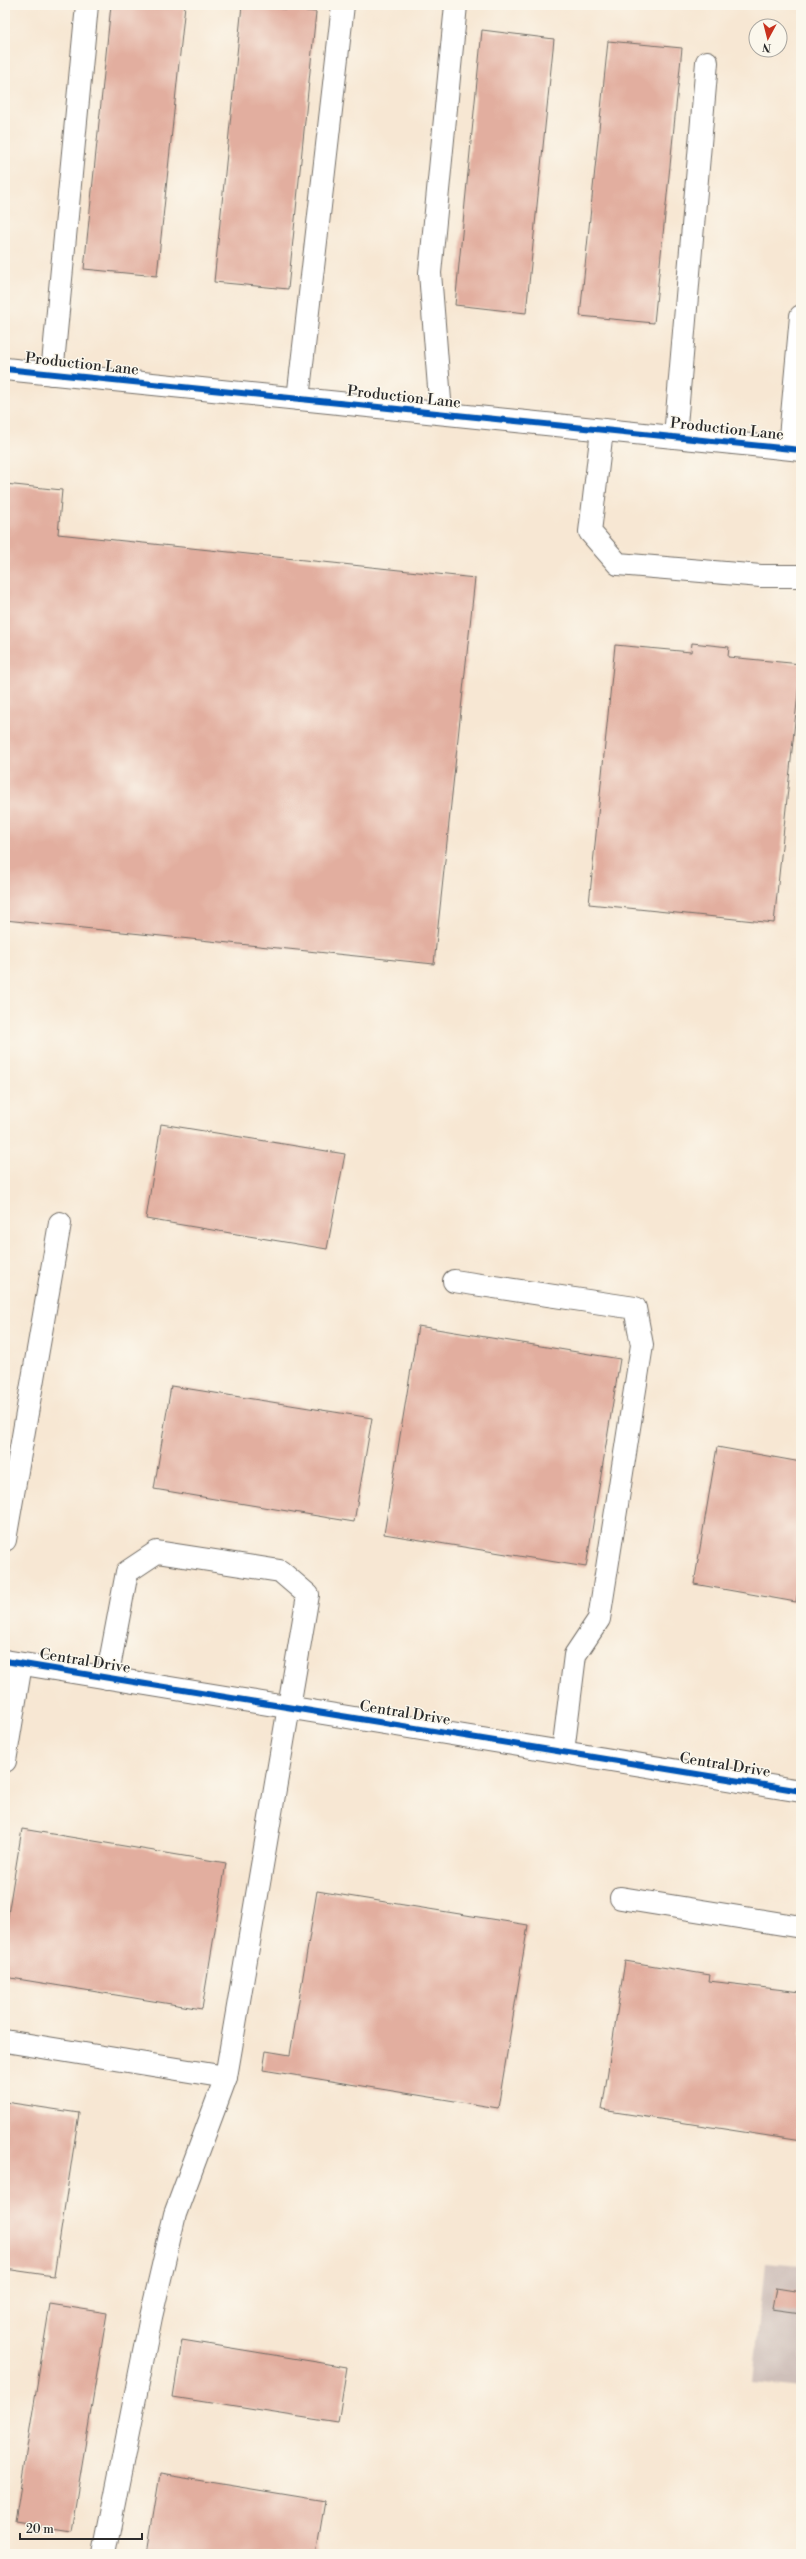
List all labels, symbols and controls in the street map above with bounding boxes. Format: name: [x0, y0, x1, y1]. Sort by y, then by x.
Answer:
north arrow: [748, 18, 788, 58]
text: N: [761, 39, 772, 54]
street label: Production Lane: [24, 349, 140, 379]
street label: Production Lane: [346, 382, 462, 412]
street label: Production Lane: [669, 414, 785, 444]
street label: Central Drive: [38, 1644, 132, 1678]
street label: Central Drive: [358, 1696, 452, 1730]
street label: Central Drive: [678, 1748, 772, 1782]
scale bar: [20, 2515, 142, 2541]
text: 20 m: [26, 2522, 54, 2537]

